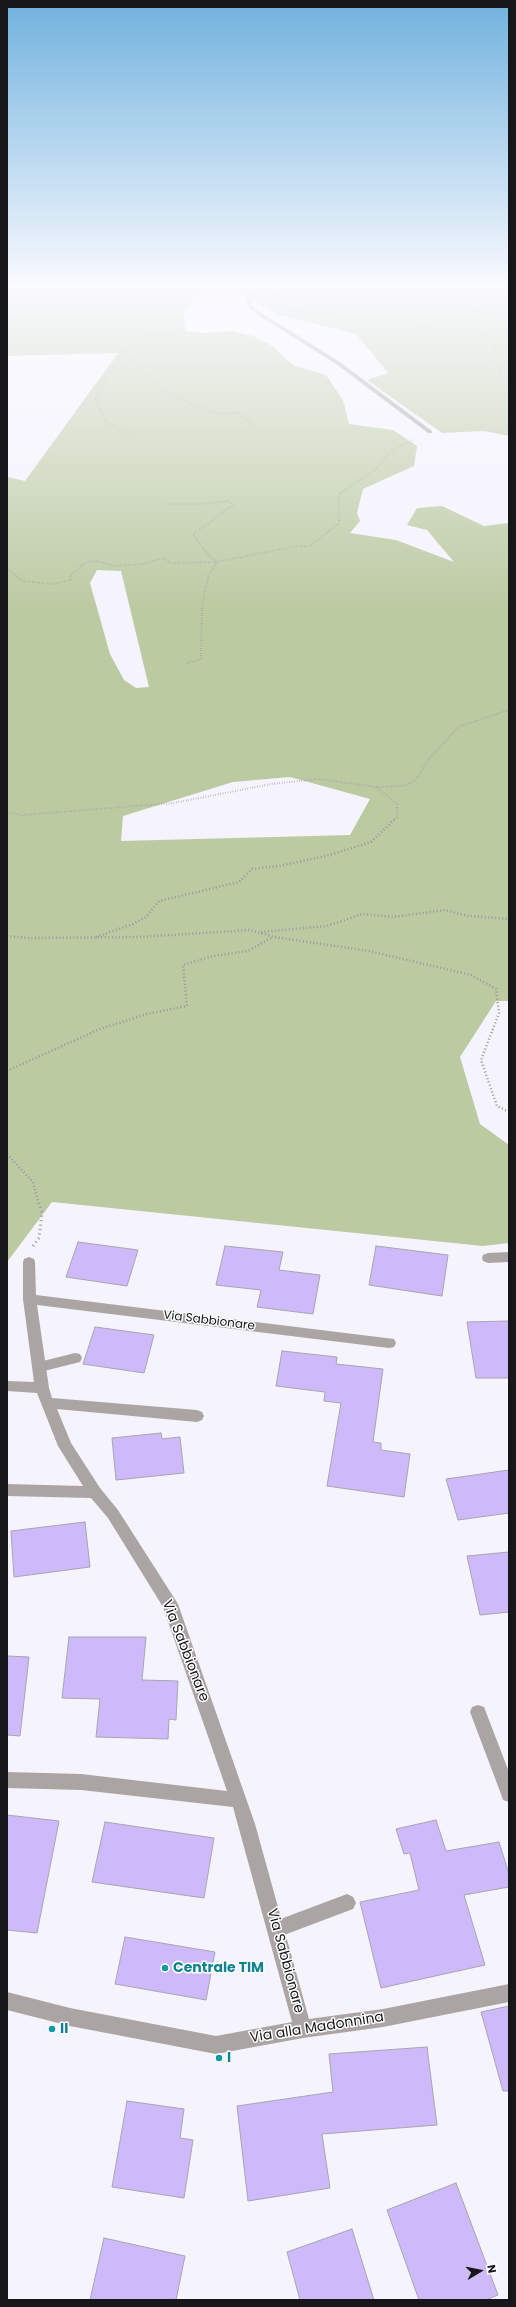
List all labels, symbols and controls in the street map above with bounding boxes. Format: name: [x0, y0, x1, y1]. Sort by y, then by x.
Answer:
street label: Via Sabbionare: [162, 1308, 256, 1334]
street label: Via Sabbionare: [158, 1598, 212, 1704]
street label: Via Sabbionare: [263, 1907, 307, 2015]
place label: Centrale TIM: [173, 1960, 264, 1976]
marker: Centrale TIM: [160, 1963, 170, 1973]
street label: Via alla Madonnina: [249, 2009, 385, 2047]
place label: II: [60, 2021, 68, 2037]
marker: II: [47, 2024, 57, 2034]
place label: I: [227, 2050, 231, 2066]
marker: I: [214, 2053, 224, 2063]
north arrow: [460, 2251, 500, 2291]
text: N: [483, 2263, 500, 2274]

